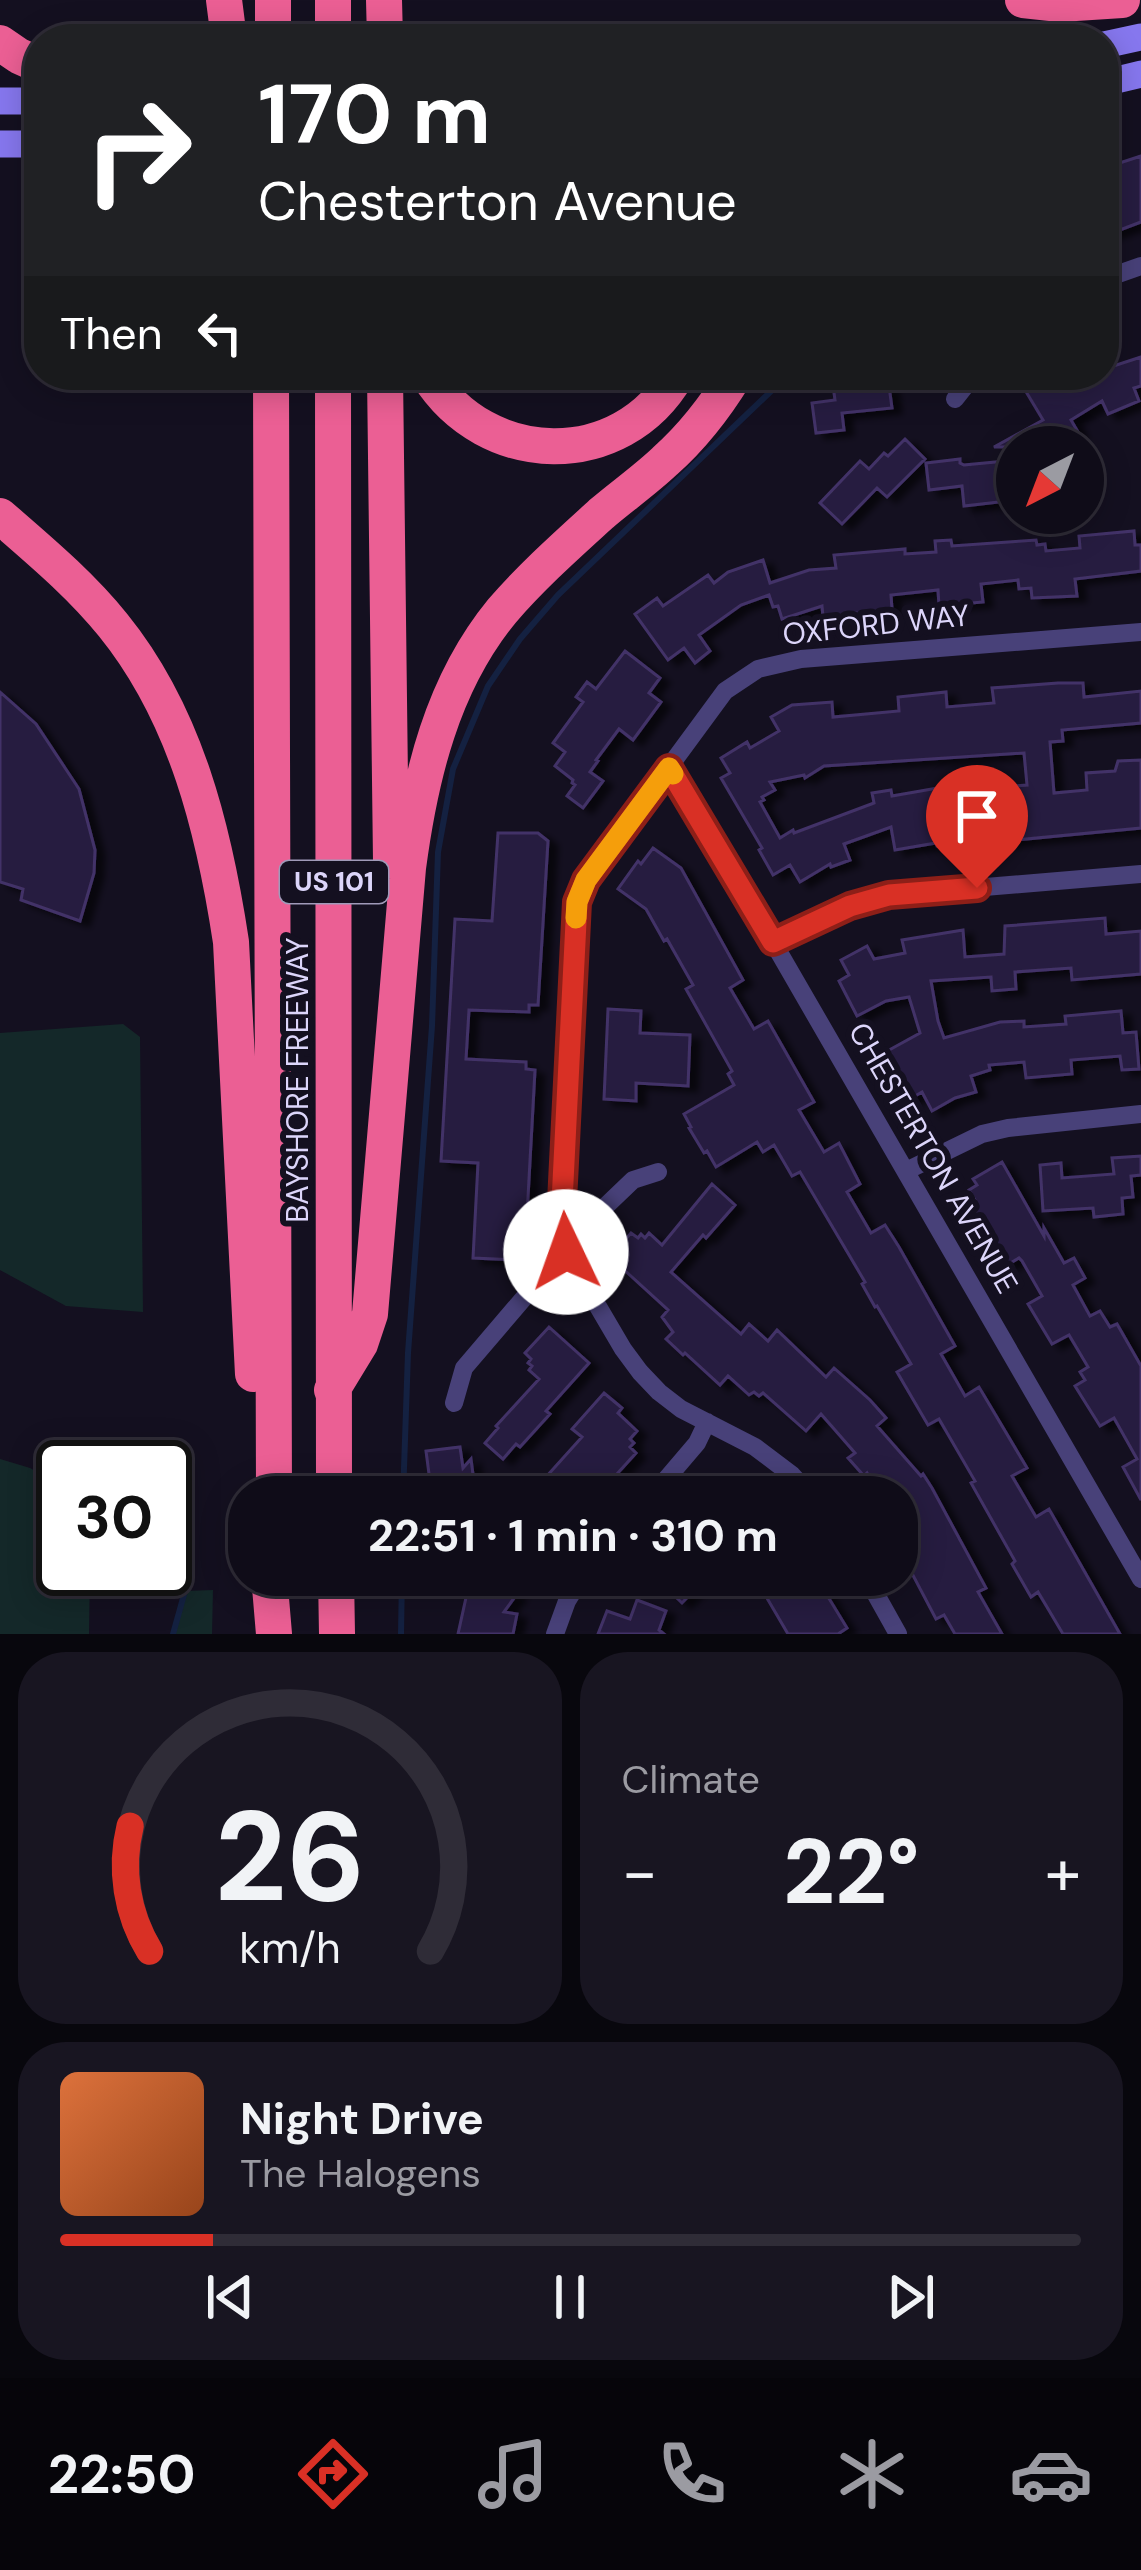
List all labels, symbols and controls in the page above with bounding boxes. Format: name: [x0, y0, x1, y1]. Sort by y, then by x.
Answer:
text: 170 m: [258, 60, 491, 169]
icon: right: [60, 72, 216, 228]
text: Chesterton Avenue: [258, 166, 737, 237]
icon: left: [187, 300, 253, 366]
text: Then: [60, 304, 163, 363]
north arrow: [996, 426, 1104, 534]
map controls: [996, 426, 1104, 534]
street label: OXFORD WAY: [781, 595, 971, 654]
pin: [926, 765, 1028, 888]
icon: arrive: [944, 783, 1010, 849]
road number: US 101: [280, 861, 388, 903]
street label: BAYSHORE FREEWAY: [278, 937, 317, 1223]
street label: CHESTERTON AVENUE: [840, 1015, 1027, 1300]
position arrow: [503, 1189, 629, 1315]
speed limit sign: 30: [36, 1440, 192, 1596]
text: 22:51 · 1 min · 310 m: [368, 1506, 778, 1565]
text: Climate: [622, 1754, 760, 1805]
text: 26: [214, 1776, 365, 1939]
text: 22°: [783, 1814, 920, 1931]
text: −: [622, 1830, 658, 1915]
text: +: [1045, 1830, 1081, 1915]
text: km/h: [239, 1920, 340, 1976]
text: Night Drive: [240, 2089, 484, 2148]
text: The Halogens: [240, 2148, 481, 2199]
icon: previous: [197, 2264, 263, 2330]
icon: pause: [537, 2264, 603, 2330]
icon: next: [878, 2264, 944, 2330]
icon: directions: [291, 2432, 375, 2516]
icon: music: [471, 2432, 555, 2516]
icon: phone: [650, 2432, 734, 2516]
icon: climate: [830, 2432, 914, 2516]
icon: car: [1009, 2432, 1093, 2516]
text: 22:50: [48, 2439, 195, 2510]

